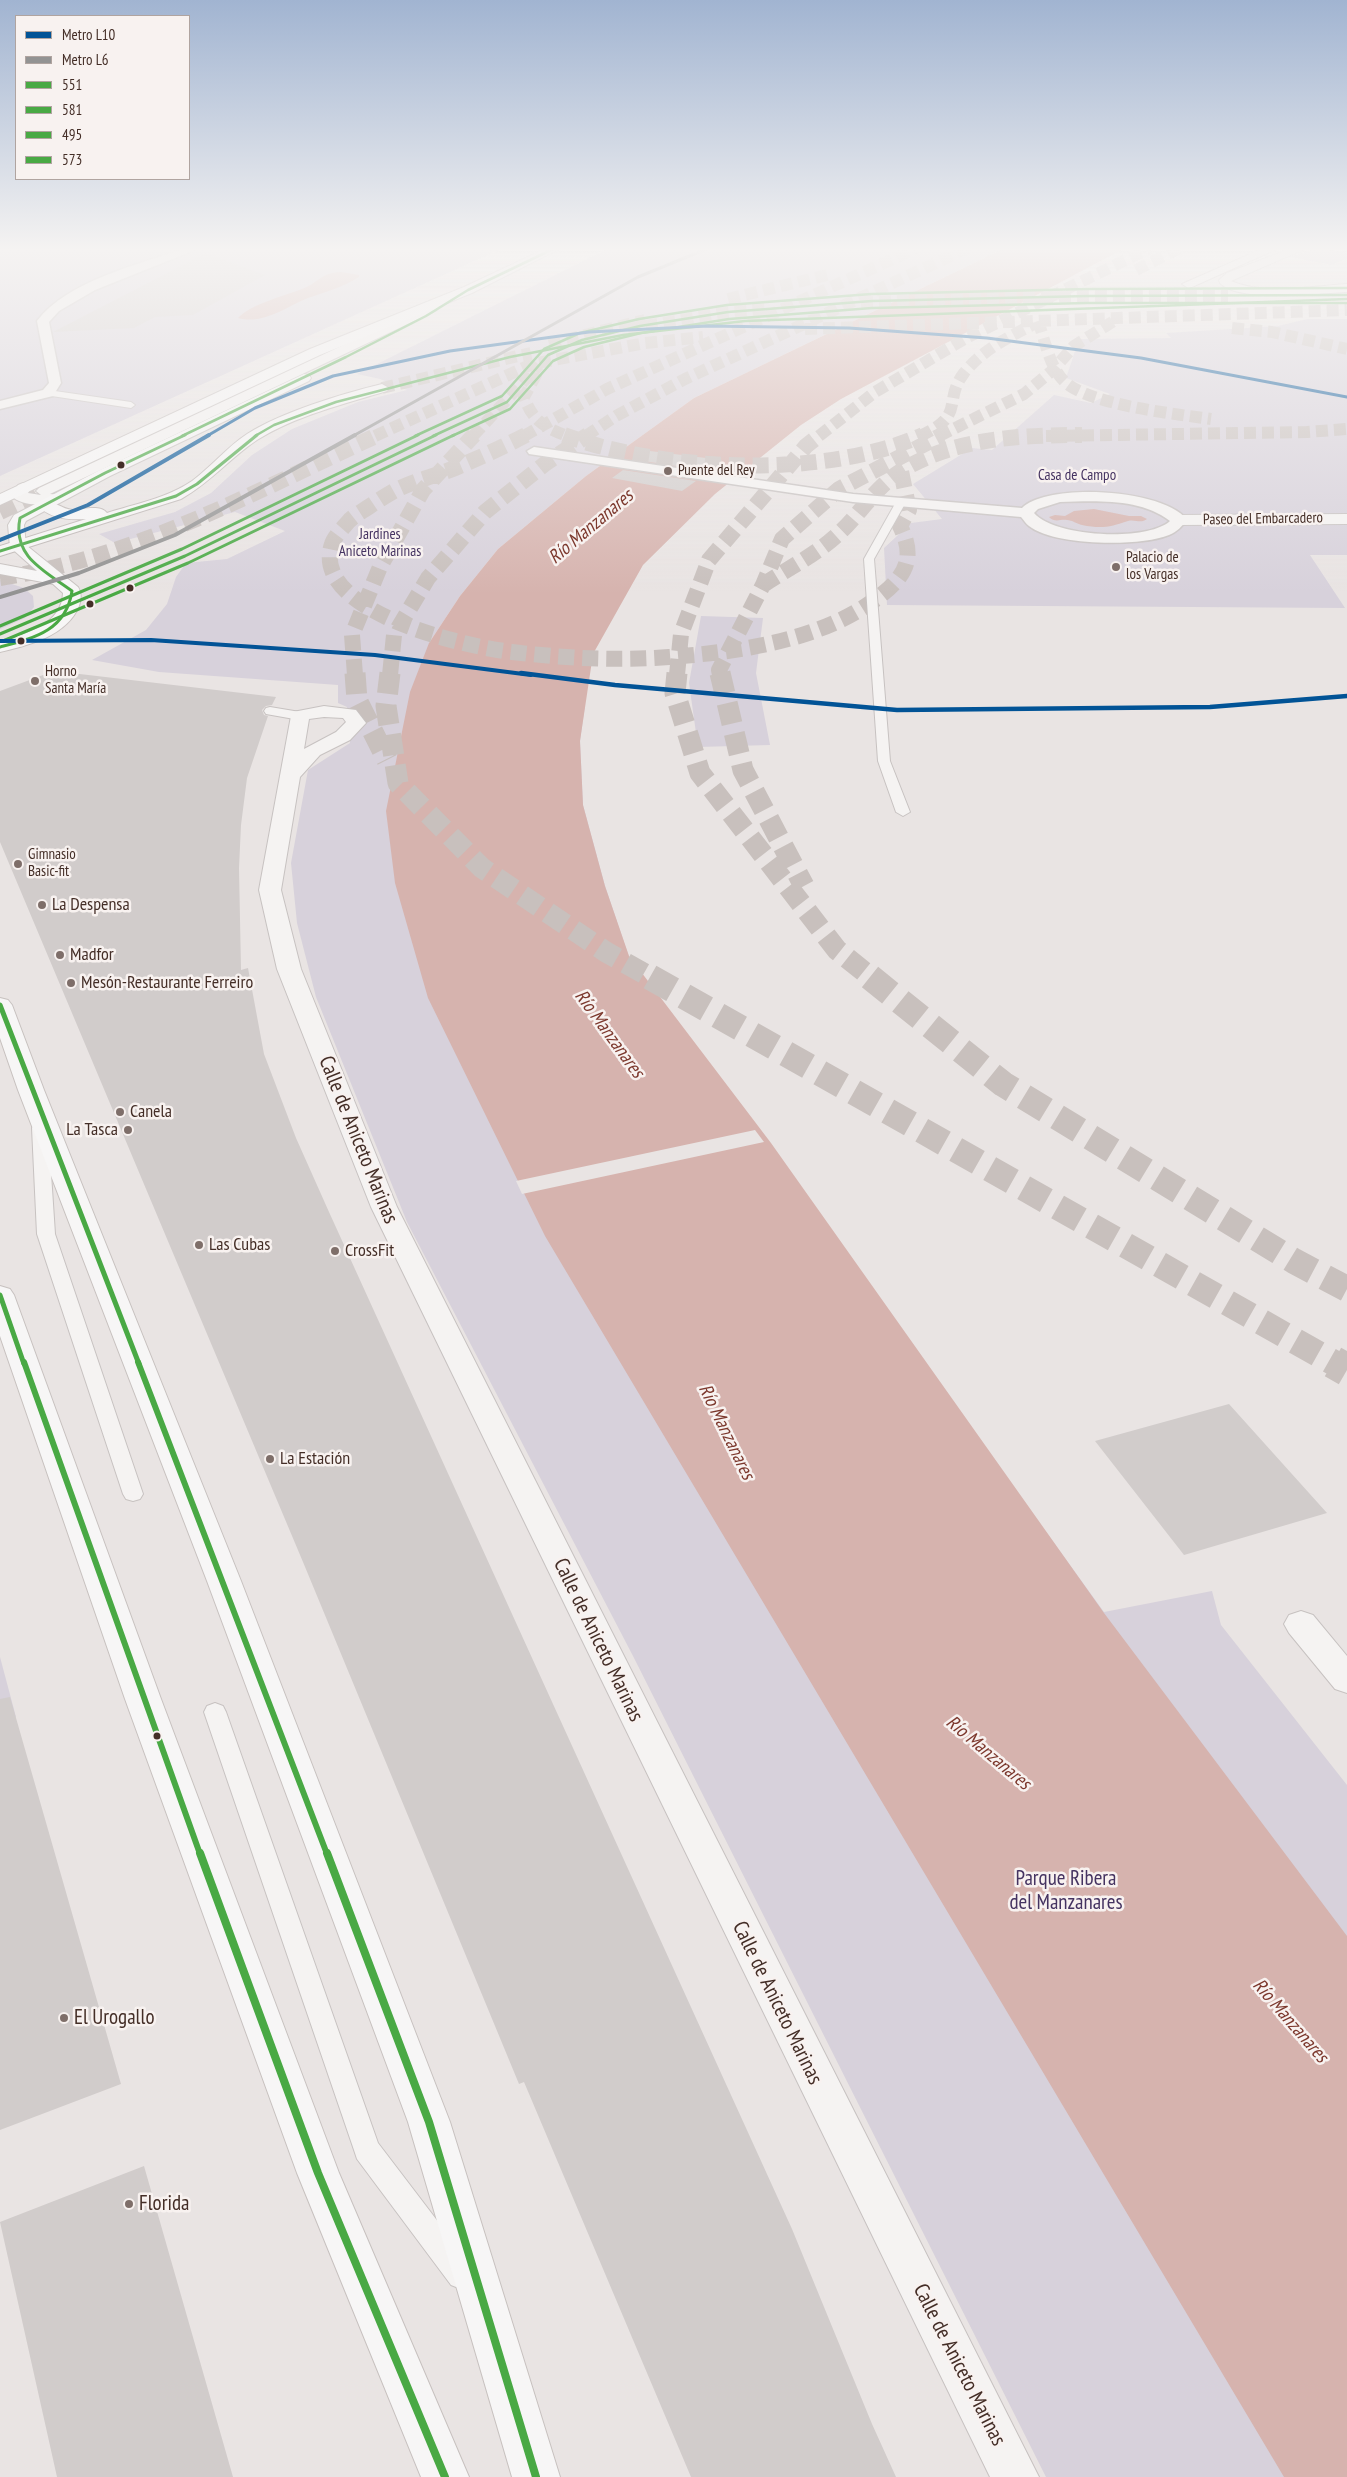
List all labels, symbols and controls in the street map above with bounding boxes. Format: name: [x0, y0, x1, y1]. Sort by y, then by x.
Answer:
legend: [15, 15, 190, 180]
text: Metro L10: [62, 25, 115, 44]
text: Metro L6: [62, 50, 109, 69]
text: 551: [62, 75, 82, 94]
text: 581: [62, 100, 82, 119]
text: 495: [62, 125, 82, 144]
text: 573: [62, 150, 82, 169]
unlabelled marker: [116, 460, 126, 470]
place label: Puente del Rey: [678, 462, 755, 480]
marker: Puente del Rey: [662, 465, 674, 477]
park label: Casa de Campo: [1038, 467, 1116, 485]
water label: Río Manzanares: [544, 485, 638, 569]
street label: Paseo del Embarcadero: [1203, 509, 1323, 529]
park label: Jardines Aniceto Marinas: [339, 526, 421, 561]
place label: Palacio de los Vargas: [1126, 549, 1179, 584]
marker: Palacio de los Vargas: [1110, 561, 1122, 573]
unlabelled marker: [125, 583, 135, 593]
unlabelled marker: [85, 599, 95, 609]
unlabelled marker: [16, 636, 26, 646]
place label: Horno Santa María: [45, 663, 106, 698]
marker: Horno Santa María: [29, 675, 41, 687]
place label: Gimnasio Basic-fit: [28, 846, 76, 881]
marker: Gimnasio Basic-fit: [12, 858, 24, 870]
place label: La Despensa: [52, 894, 130, 916]
marker: La Despensa: [36, 899, 48, 911]
place label: Madfor: [70, 944, 114, 966]
marker: Madfor: [54, 949, 66, 961]
place label: Mesón-Restaurante Ferreiro: [81, 972, 253, 994]
marker: Mesón-Restaurante Ferreiro: [65, 977, 77, 989]
water label: Río Manzanares: [569, 985, 649, 1083]
street label: Calle de Aniceto Marinas: [313, 1053, 403, 1227]
place label: Canela: [130, 1101, 172, 1123]
marker: Canela: [114, 1106, 126, 1118]
place label: La Tasca: [66, 1119, 118, 1141]
marker: La Tasca: [122, 1124, 134, 1136]
place label: Las Cubas: [209, 1234, 270, 1256]
marker: Las Cubas: [193, 1239, 205, 1251]
place label: CrossFit: [345, 1240, 394, 1262]
marker: CrossFit: [329, 1245, 341, 1257]
water label: Río Manzanares: [693, 1381, 759, 1483]
place label: La Estación: [280, 1448, 350, 1470]
marker: La Estación: [264, 1453, 276, 1465]
street label: Calle de Aniceto Marinas: [548, 1554, 648, 1726]
water label: Río Manzanares: [941, 1711, 1035, 1795]
unlabelled marker: [152, 1731, 162, 1741]
park label: Parque Ribera del Manzanares: [1009, 1866, 1123, 1916]
street label: Calle de Aniceto Marinas: [727, 1917, 827, 2089]
water label: Río Manzanares: [1247, 1975, 1333, 2067]
place label: El Urogallo: [74, 2005, 154, 2031]
marker: El Urogallo: [58, 2012, 70, 2024]
place label: Florida: [139, 2191, 189, 2217]
marker: Florida: [123, 2198, 135, 2210]
street label: Calle de Aniceto Marinas: [907, 2280, 1011, 2450]

